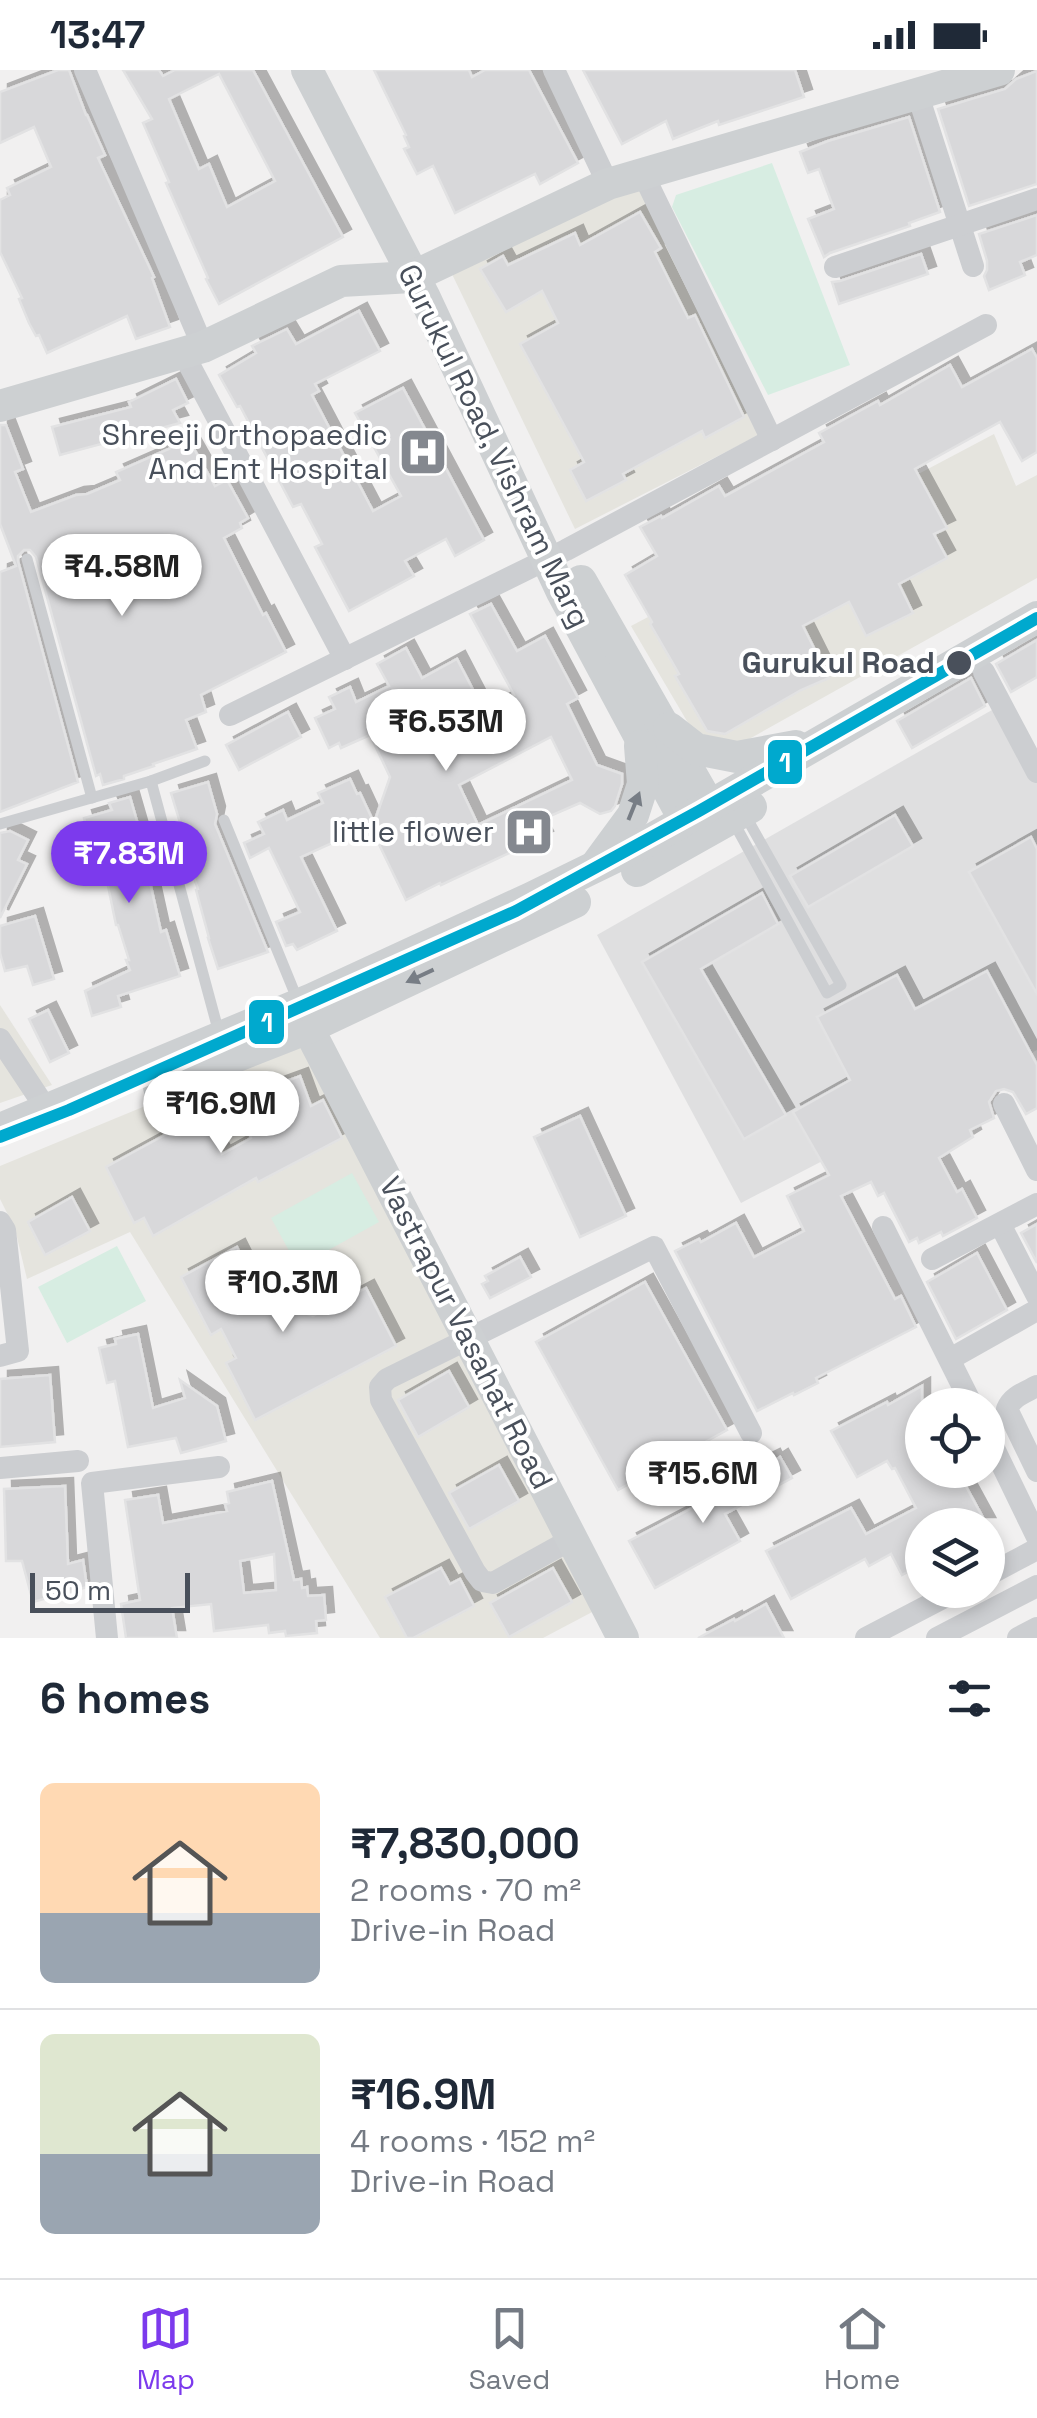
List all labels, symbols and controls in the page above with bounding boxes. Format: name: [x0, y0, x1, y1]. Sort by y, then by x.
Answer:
text: 13:47: [50, 11, 145, 59]
street label: Gurukul Road, Vishram Marg: [389, 258, 600, 634]
place label: Shreeji Orthopaedic And Ent Hospital: [102, 415, 388, 488]
hospital icon: Shreeji Orthopaedic And Ent Hospital: [397, 426, 449, 478]
pin: ₹4.58M: [41, 534, 203, 619]
text: ₹4.58M: [64, 546, 180, 586]
place label: Gurukul Road: [742, 643, 935, 682]
marker: Gurukul Road: [944, 648, 974, 678]
pin: ₹6.53M: [365, 689, 527, 774]
text: ₹6.53M: [388, 701, 504, 741]
line badge: 1: [766, 738, 804, 786]
text: 1: [779, 744, 791, 780]
one-way arrow: [627, 791, 643, 821]
hospital icon: little flower: [503, 806, 555, 858]
place label: little flower: [332, 812, 494, 851]
pin: ₹7.83M: [48, 821, 210, 906]
text: ₹7.83M: [73, 833, 185, 873]
one-way arrow: [405, 967, 434, 984]
line badge: 1: [247, 998, 286, 1046]
text: 1: [261, 1004, 273, 1040]
pin: ₹16.9M: [140, 1071, 302, 1156]
text: ₹16.9M: [165, 1083, 277, 1123]
street label: Vastrapur Vasahat Road: [371, 1170, 562, 1496]
pin: ₹10.3M: [202, 1250, 364, 1335]
text: ₹10.3M: [227, 1262, 339, 1302]
map controls: [905, 1388, 1005, 1608]
button: locate: [905, 1388, 1005, 1488]
pin: ₹15.6M: [622, 1441, 784, 1526]
text: ₹15.6M: [648, 1453, 758, 1493]
button: layers: [905, 1508, 1005, 1608]
scale bar: [30, 1568, 190, 1612]
text: 50 m: [45, 1572, 111, 1608]
icon: filters: [942, 1671, 997, 1726]
text: 6 homes: [40, 1672, 210, 1725]
text: ₹7,830,000: [350, 1817, 580, 1870]
icon: home: [120, 1823, 240, 1943]
text: 2 rooms · 70 m²: [350, 1870, 581, 1910]
text: Drive-in Road: [350, 1910, 555, 1950]
text: ₹16.9M: [350, 2068, 496, 2121]
icon: home: [120, 2074, 240, 2194]
text: 4 rooms · 152 m²: [350, 2121, 595, 2161]
text: Drive-in Road: [350, 2161, 555, 2201]
tab: Map: [137, 2301, 195, 2397]
tab: Saved: [469, 2301, 550, 2397]
tab: Home: [824, 2301, 900, 2397]

